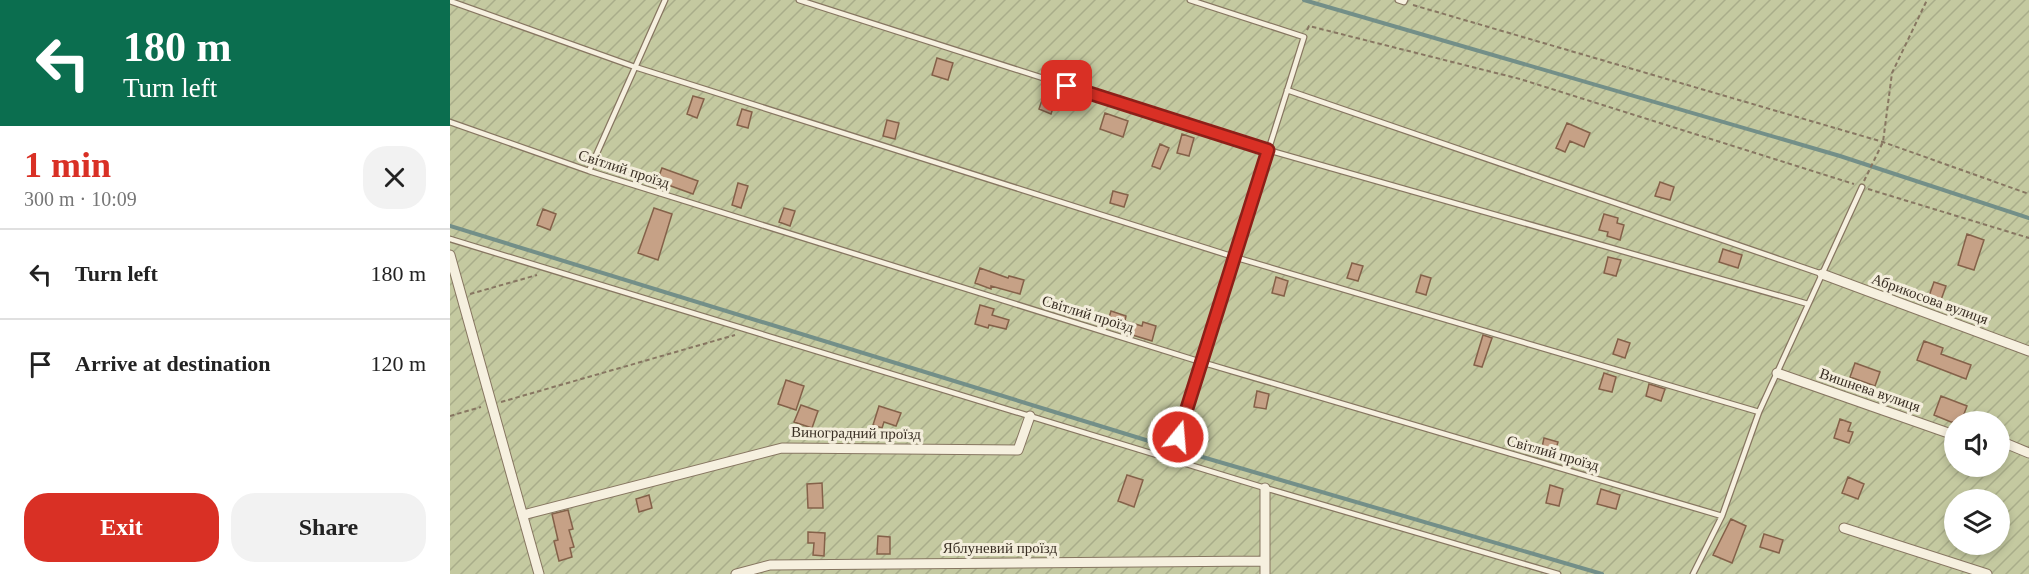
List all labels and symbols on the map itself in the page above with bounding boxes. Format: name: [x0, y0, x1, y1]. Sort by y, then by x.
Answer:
pin: [1041, 60, 1092, 111]
street label: Світлий проїзд: [576, 147, 672, 191]
street label: Абрикосова вулиця: [1870, 270, 1991, 328]
street label: Світлий проїзд: [1040, 292, 1136, 336]
street label: Вишнева вулиця: [1818, 365, 1923, 415]
position arrow: [1146, 405, 1210, 469]
street label: Виноградний проїзд: [791, 424, 921, 442]
street label: Світлий проїзд: [1505, 432, 1601, 474]
street label: Яблуневий проїзд: [943, 540, 1058, 556]

